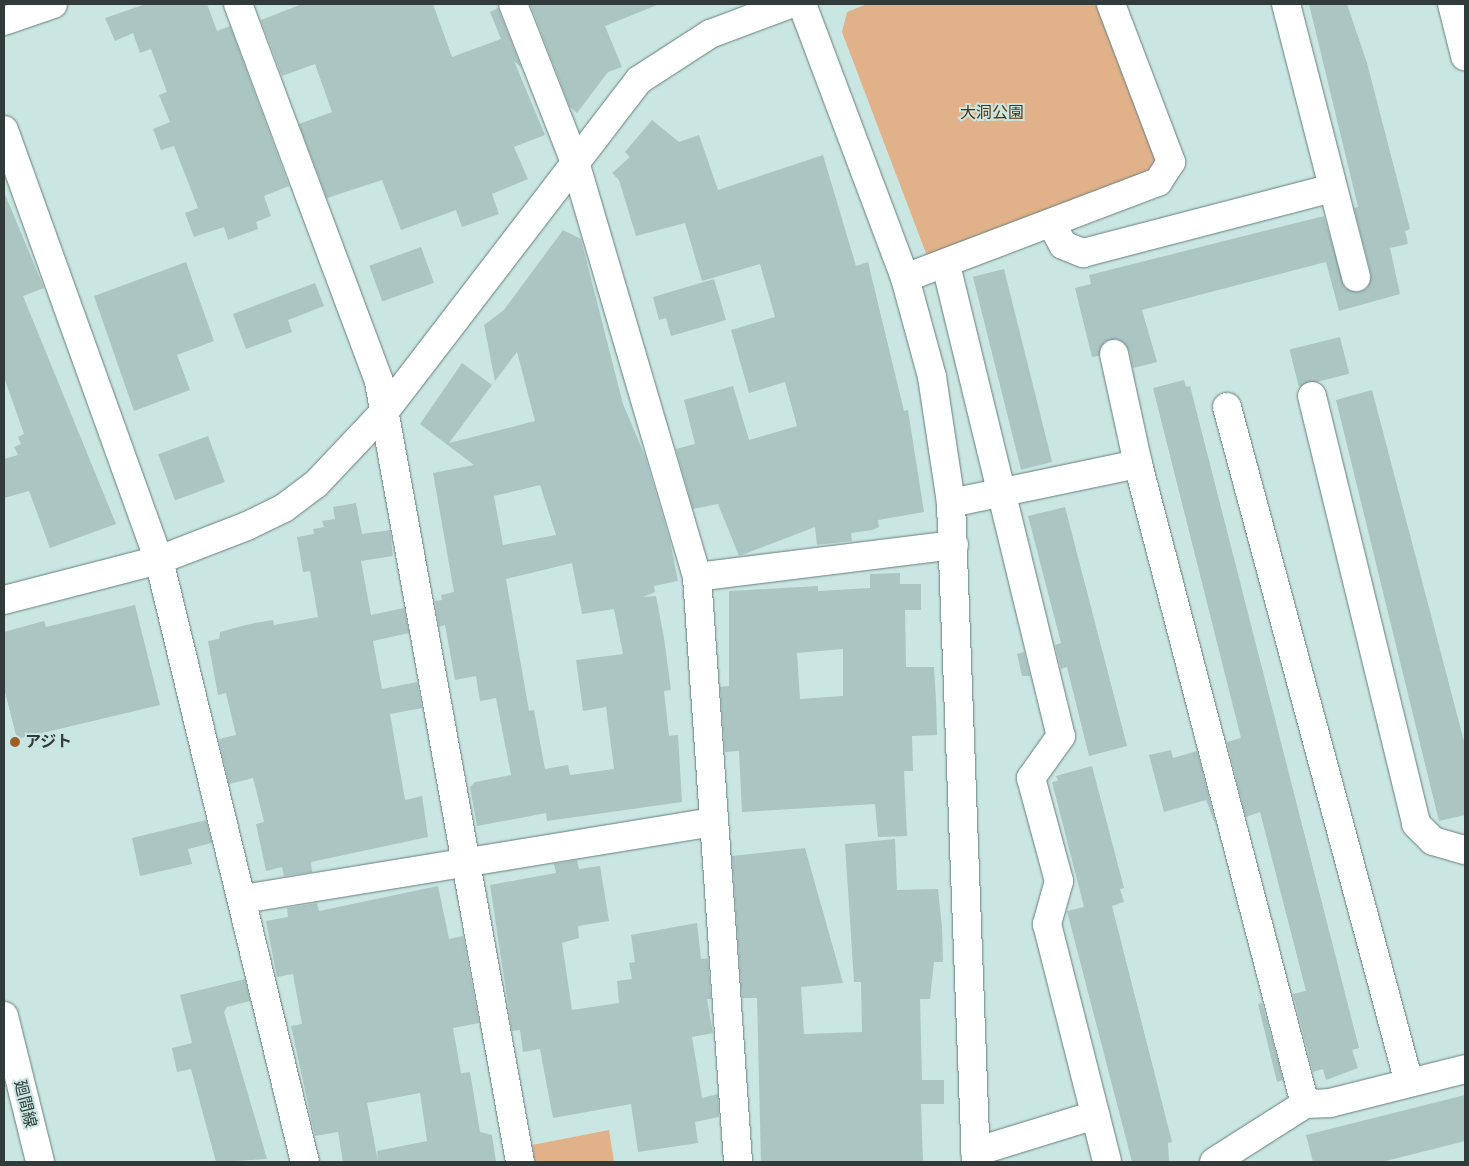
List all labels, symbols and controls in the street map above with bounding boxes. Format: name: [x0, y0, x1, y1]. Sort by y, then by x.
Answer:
park label: 大洞公園: [960, 103, 1024, 123]
place label: アジト: [25, 732, 73, 752]
marker: アジト: [9, 736, 21, 748]
street label: 廻間線: [10, 1078, 40, 1130]

